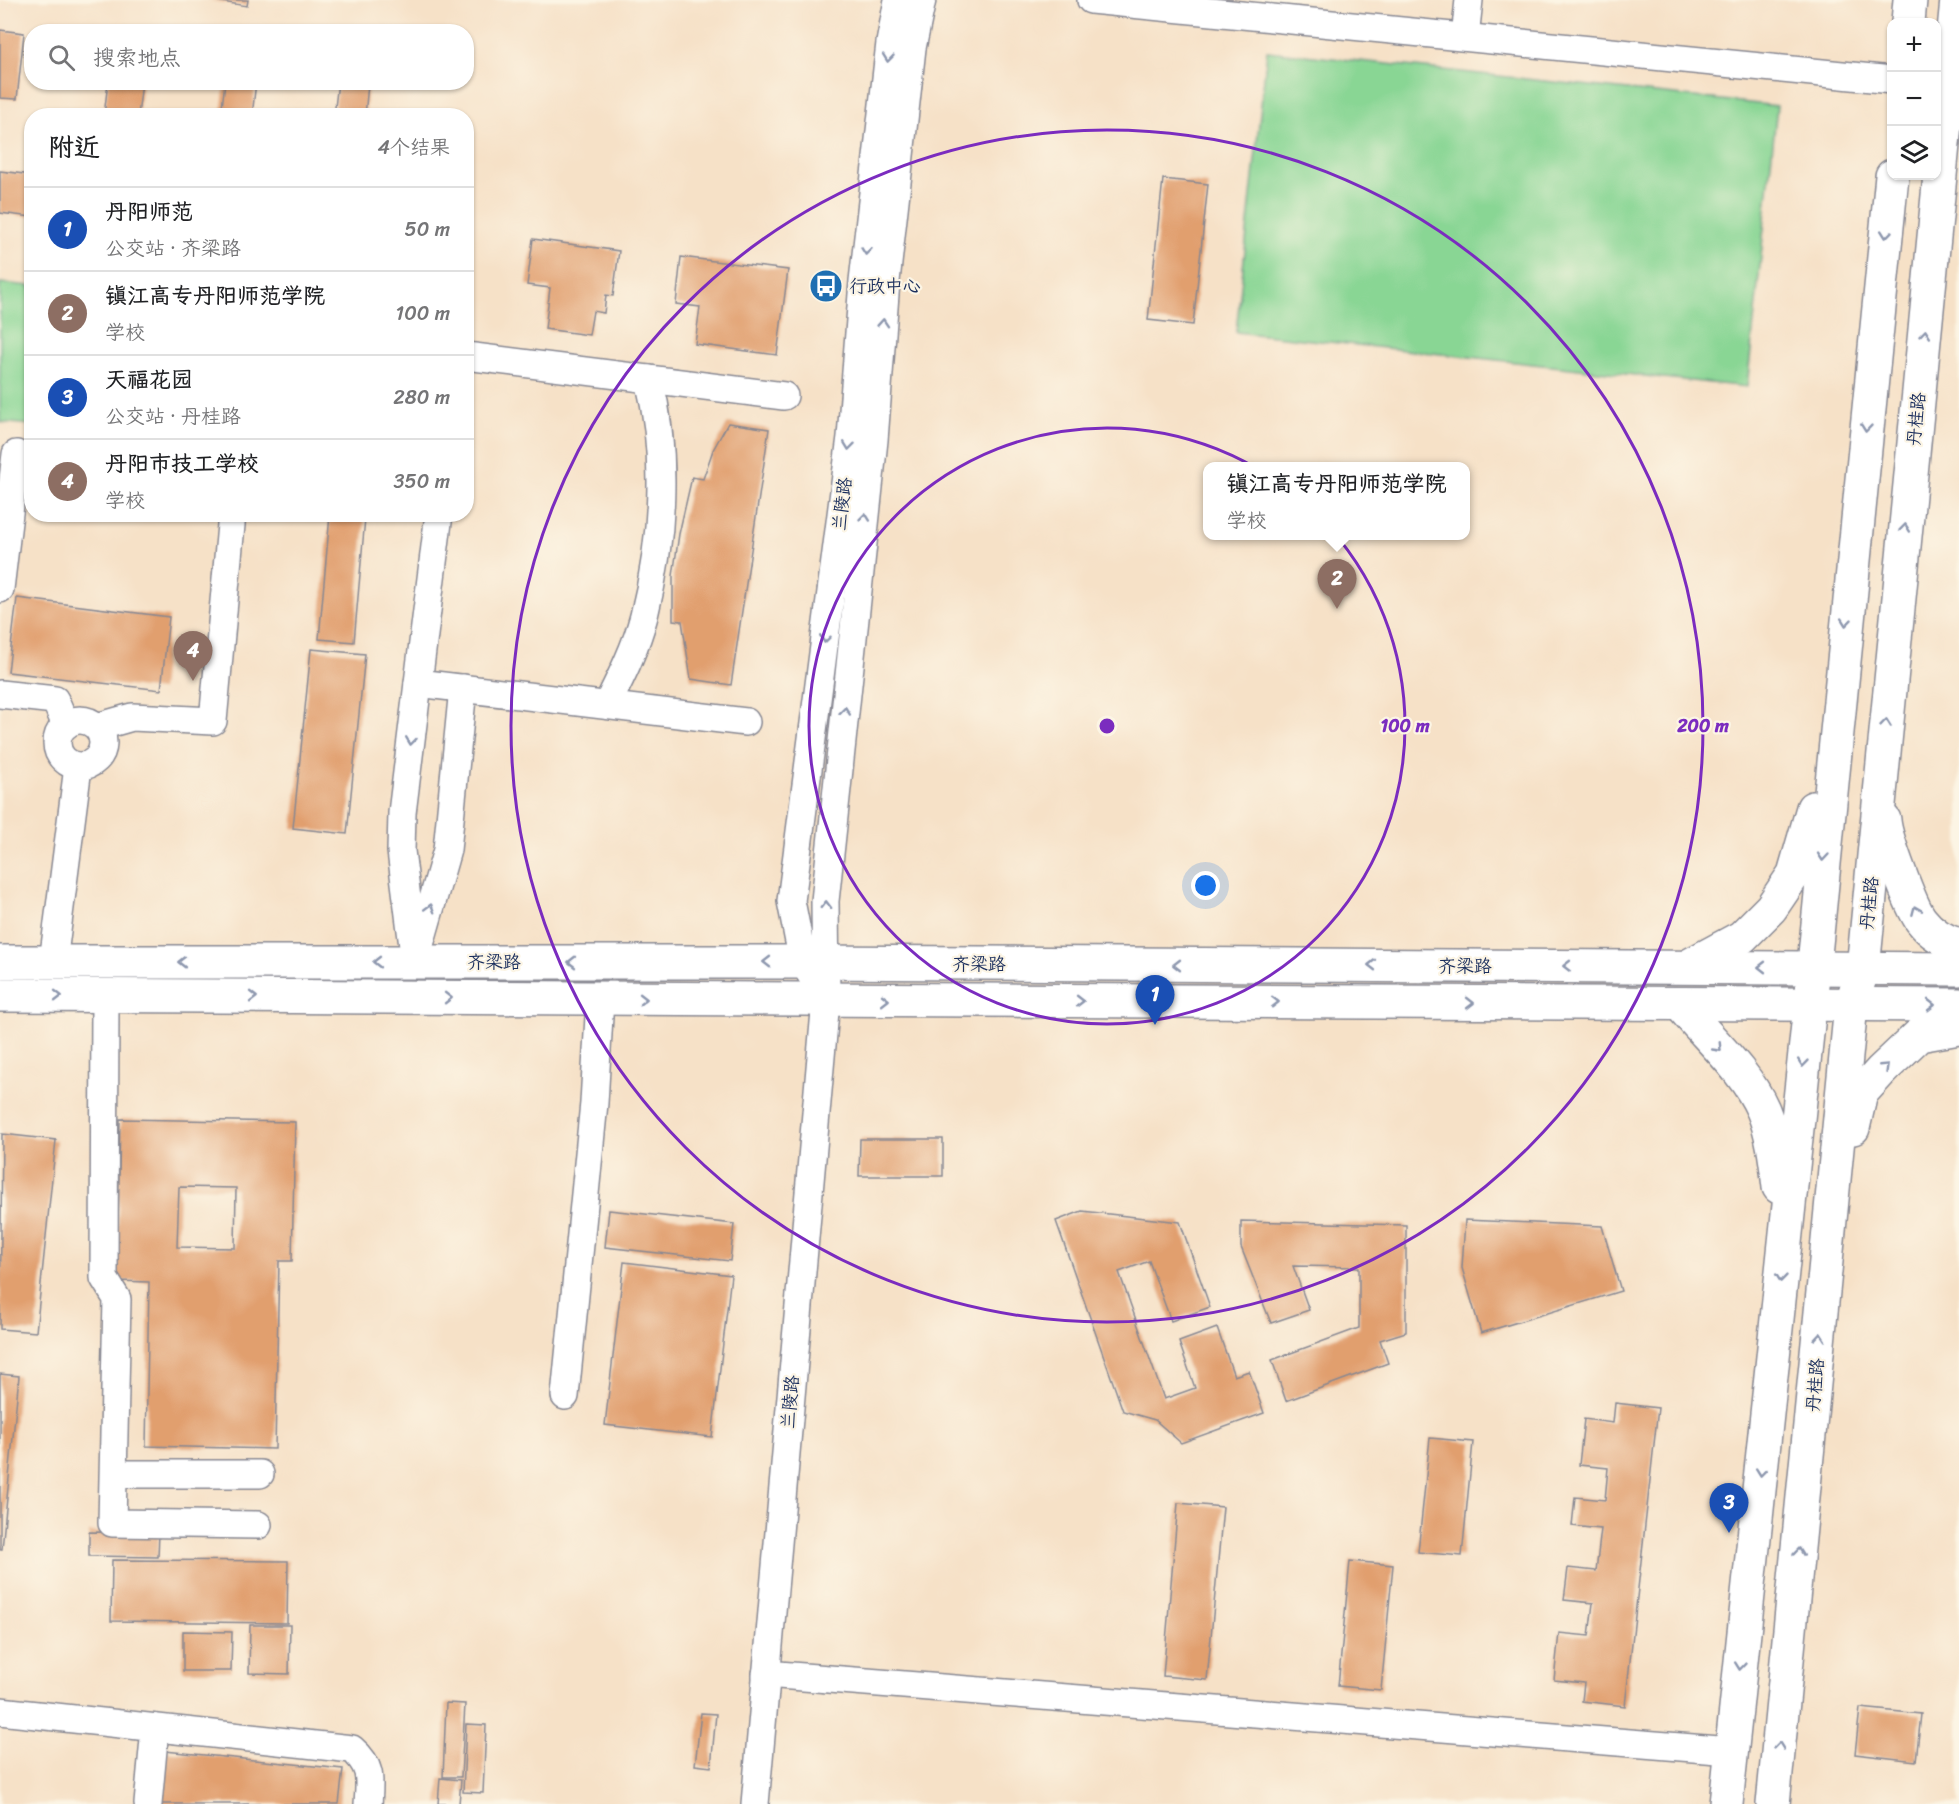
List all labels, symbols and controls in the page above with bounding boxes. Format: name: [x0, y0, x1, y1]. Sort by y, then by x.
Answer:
map controls: [1887, 18, 1941, 180]
button: +: [1887, 18, 1941, 72]
search box: [24, 24, 474, 90]
text: 搜索地点: [93, 38, 181, 77]
icon: search: [45, 41, 78, 74]
one-way arrow: [882, 53, 895, 62]
button: −: [1887, 72, 1941, 126]
text: 附近: [48, 124, 100, 170]
button: layers: [1887, 126, 1941, 180]
text: 4个结果: [378, 130, 450, 165]
text: 丹阳师范: [105, 192, 193, 231]
text: 1: [63, 212, 72, 247]
text: 50 m: [405, 212, 450, 247]
one-way arrow: [1880, 229, 1893, 238]
text: 公交站 · 齐梁路: [105, 231, 241, 266]
one-way arrow: [860, 247, 873, 256]
bus stop icon: 行政中心: [808, 268, 844, 304]
place label: 行政中心: [849, 270, 921, 302]
text: 镇江高专丹阳师范学院: [105, 276, 325, 315]
text: 2: [62, 296, 73, 331]
text: 100 m: [396, 296, 450, 331]
text: 学校: [105, 315, 145, 350]
one-way arrow: [876, 318, 889, 327]
one-way arrow: [1918, 330, 1930, 339]
text: 天福花园: [105, 360, 193, 399]
text: 3: [62, 380, 73, 415]
text: 280 m: [393, 380, 450, 415]
street label: 丹桂路: [1897, 390, 1935, 448]
text: 公交站 · 丹桂路: [105, 399, 241, 434]
one-way arrow: [1860, 423, 1873, 432]
one-way arrow: [844, 441, 856, 450]
text: 丹阳市技工学校: [105, 444, 259, 483]
popup: [1203, 462, 1470, 540]
text: 4: [61, 464, 74, 499]
text: 350 m: [394, 464, 450, 499]
text: 镇江高专丹阳师范学院: [1226, 464, 1447, 503]
street label: 兰陵路: [823, 475, 861, 533]
text: 学校: [105, 483, 145, 518]
text: 学校: [1226, 503, 1266, 538]
one-way arrow: [859, 512, 871, 521]
one-way arrow: [1898, 524, 1911, 533]
pin: 2: [1318, 560, 1356, 609]
one-way arrow: [1840, 617, 1853, 626]
pin: 4: [174, 632, 212, 681]
one-way arrow: [819, 634, 831, 644]
one-way arrow: [838, 706, 851, 715]
text: 100 m: [1381, 710, 1430, 742]
text: 200 m: [1676, 710, 1729, 742]
centre of rings: [1097, 716, 1117, 736]
one-way arrow: [1879, 718, 1892, 727]
one-way arrow: [405, 736, 417, 745]
one-way arrow: [1817, 853, 1830, 862]
your location: [1191, 871, 1220, 900]
street label: 丹桂路: [1850, 874, 1888, 932]
one-way arrow: [819, 900, 832, 909]
one-way arrow: [423, 903, 435, 914]
one-way arrow: [1911, 905, 1923, 916]
street label: 齐梁路: [467, 946, 521, 978]
street label: 齐梁路: [952, 948, 1006, 980]
street label: 齐梁路: [1438, 950, 1492, 982]
one-way arrow: [178, 956, 187, 968]
one-way arrow: [373, 956, 382, 968]
one-way arrow: [568, 956, 577, 968]
one-way arrow: [763, 956, 772, 968]
one-way arrow: [1173, 959, 1182, 971]
one-way arrow: [1368, 959, 1377, 972]
one-way arrow: [1563, 960, 1572, 972]
one-way arrow: [1758, 961, 1767, 973]
pin: 1: [1136, 976, 1174, 1025]
one-way arrow: [54, 990, 63, 1002]
one-way arrow: [249, 991, 258, 1003]
one-way arrow: [444, 992, 453, 1004]
one-way arrow: [639, 993, 648, 1005]
one-way arrow: [880, 994, 889, 1006]
one-way arrow: [1075, 995, 1084, 1007]
one-way arrow: [1270, 996, 1279, 1008]
one-way arrow: [1465, 997, 1474, 1009]
one-way arrow: [1927, 999, 1936, 1011]
one-way arrow: [1711, 1042, 1722, 1052]
one-way arrow: [1798, 1058, 1810, 1067]
one-way arrow: [1878, 1064, 1889, 1075]
one-way arrow: [1775, 1273, 1788, 1282]
one-way arrow: [1813, 1332, 1826, 1341]
street label: 丹桂路: [1797, 1357, 1833, 1413]
street label: 兰陵路: [772, 1374, 808, 1430]
one-way arrow: [1755, 1467, 1767, 1476]
pin: 3: [1710, 1484, 1748, 1533]
one-way arrow: [1792, 1547, 1805, 1556]
one-way arrow: [1734, 1661, 1747, 1670]
one-way arrow: [1772, 1741, 1785, 1750]

